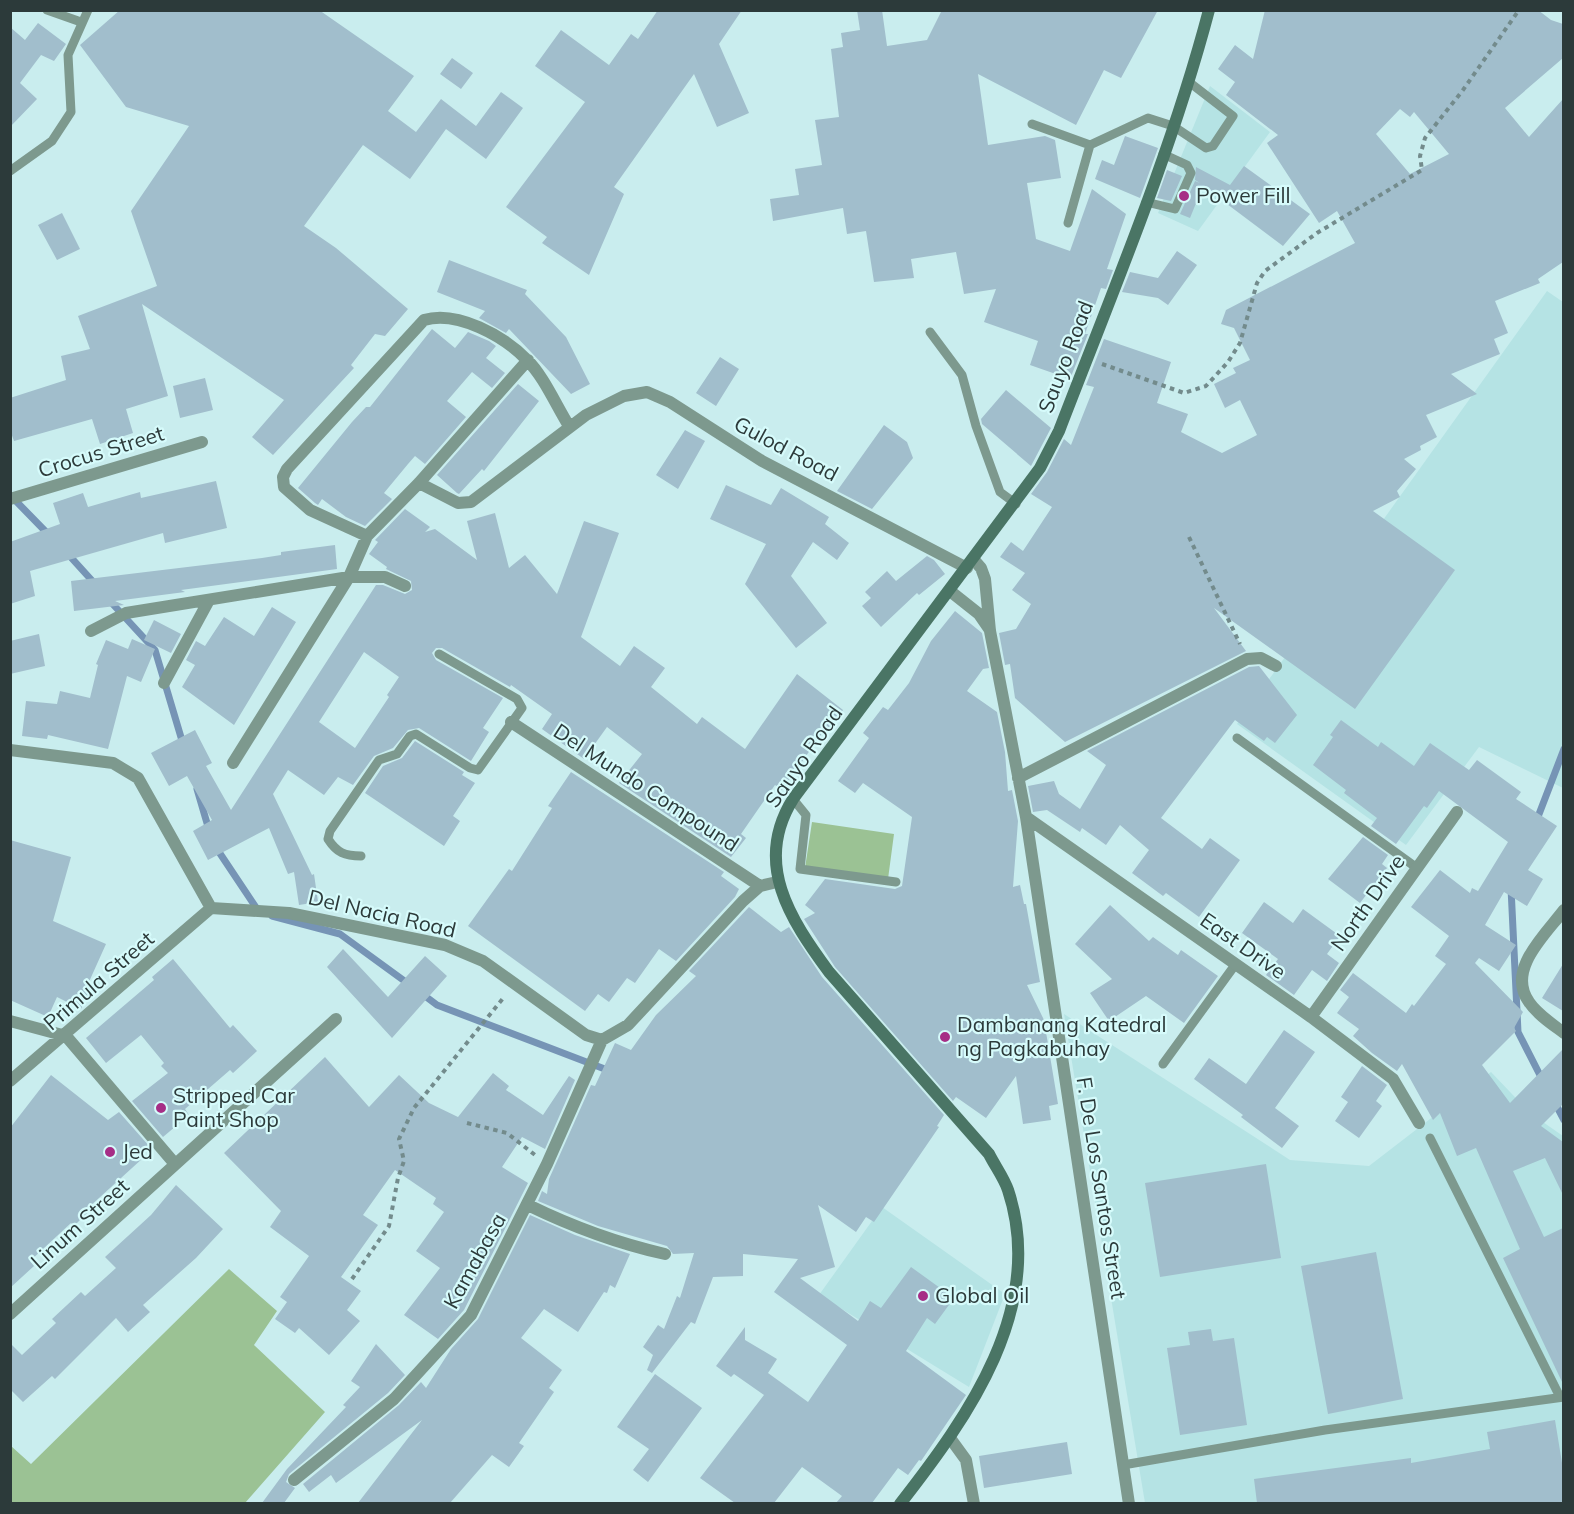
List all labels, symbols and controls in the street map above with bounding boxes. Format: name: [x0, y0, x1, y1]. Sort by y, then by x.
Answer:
place label: Power Fill: [1196, 182, 1290, 208]
marker: Power Fill: [1177, 189, 1191, 203]
street label: Sauyo Road: [1032, 297, 1098, 416]
street label: Gulod Road: [730, 410, 843, 486]
street label: Crocus Street: [35, 420, 167, 483]
street label: Sauyo Road: [759, 701, 848, 812]
street label: Del Mundo Compound: [549, 717, 744, 857]
street label: North Drive: [1324, 849, 1410, 956]
street label: Del Nacia Road: [306, 883, 459, 943]
street label: East Drive: [1196, 906, 1291, 984]
street label: Primula Street: [38, 925, 159, 1035]
place label: Dambanang Katedral ng Pagkabuhay: [957, 1011, 1167, 1061]
marker: Dambanang Katedral ng Pagkabuhay: [938, 1030, 952, 1044]
street label: F. De Los Santos Street: [1072, 1075, 1132, 1301]
place label: Stripped Car Paint Shop: [173, 1082, 295, 1132]
marker: Stripped Car Paint Shop: [154, 1101, 168, 1115]
place label: Jed: [122, 1138, 153, 1164]
marker: Jed: [103, 1145, 117, 1159]
street label: Linum Street: [25, 1172, 134, 1274]
street label: Kamabasa: [437, 1208, 511, 1313]
place label: Global Oil: [935, 1282, 1029, 1308]
marker: Global Oil: [916, 1289, 930, 1303]

